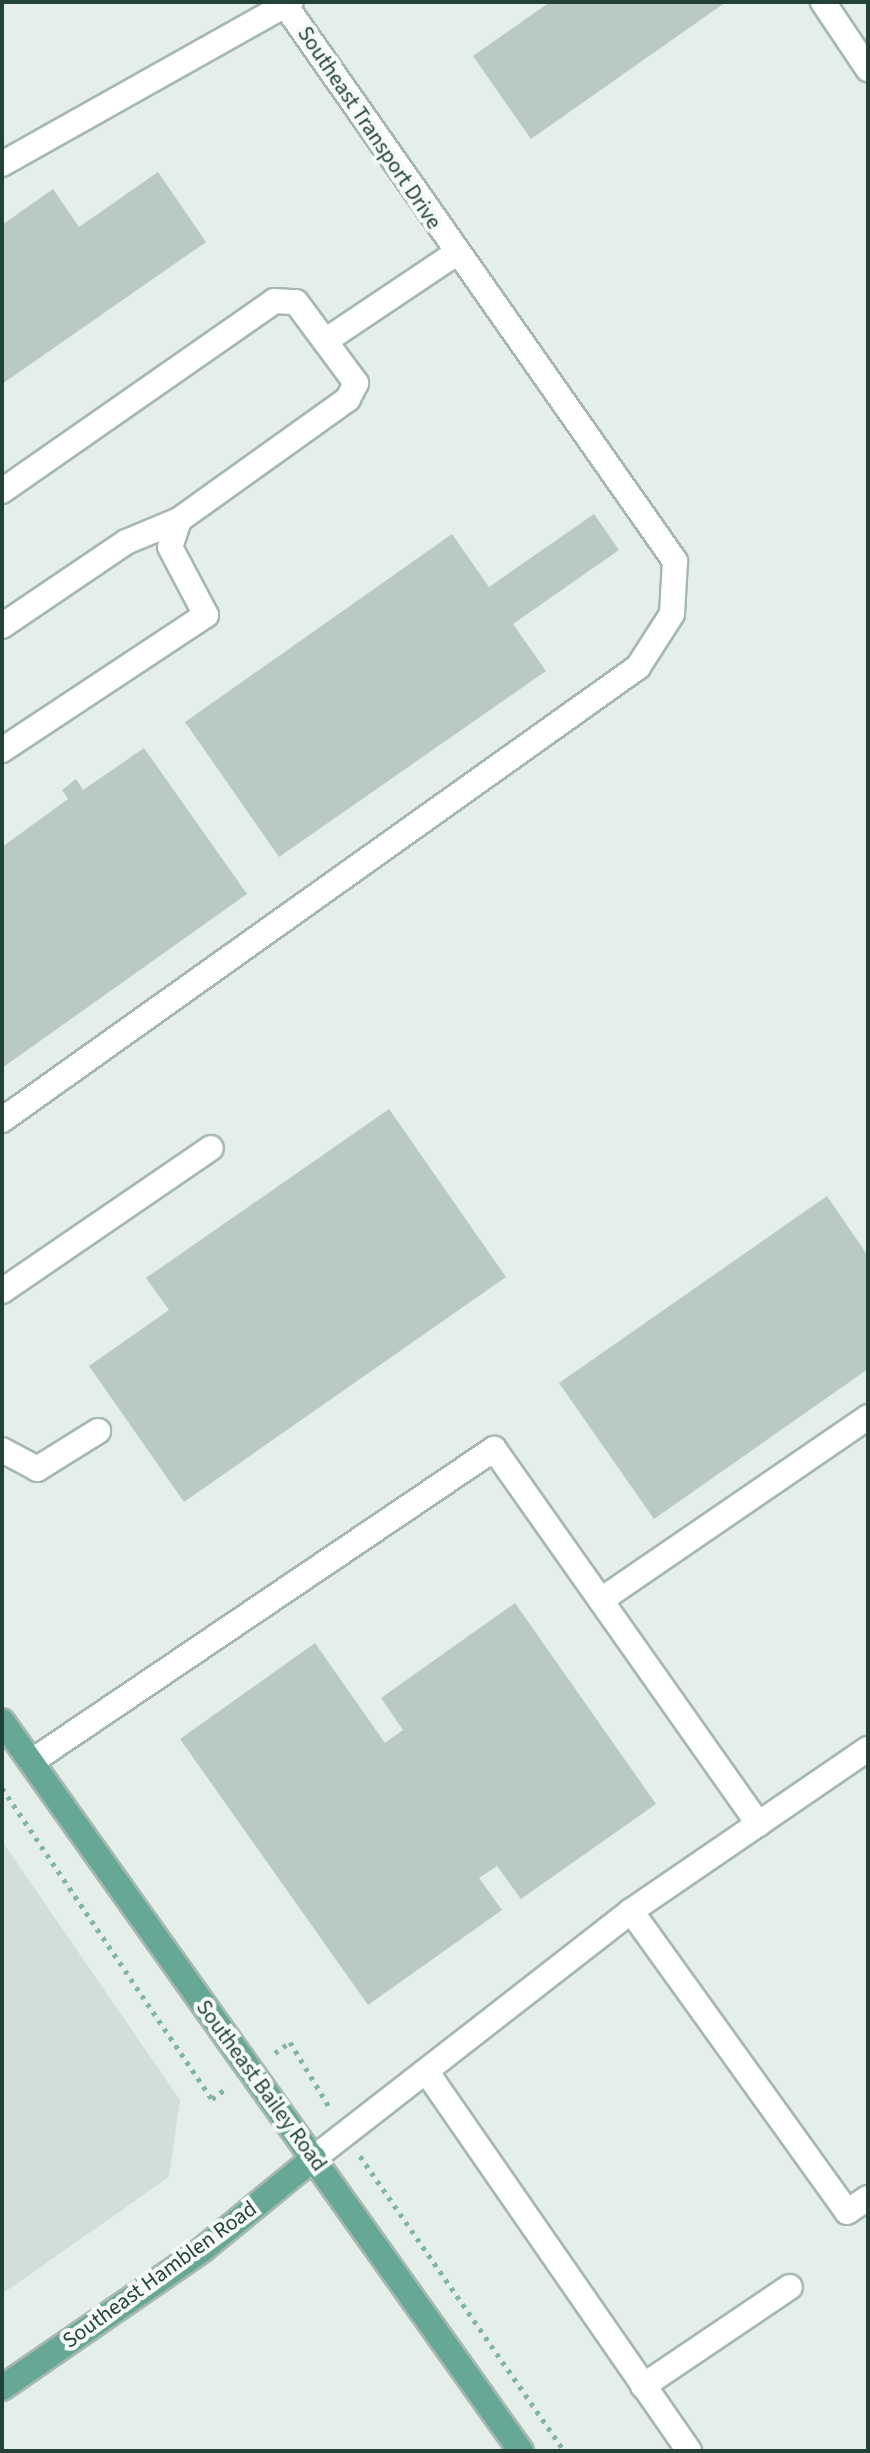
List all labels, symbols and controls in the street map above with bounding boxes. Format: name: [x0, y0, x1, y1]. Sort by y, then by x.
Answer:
street label: Southeast Transport Drive: [291, 22, 447, 234]
street label: Southeast Bailey Road: [190, 1995, 332, 2177]
street label: Southeast Hamblen Road: [58, 2196, 262, 2354]

